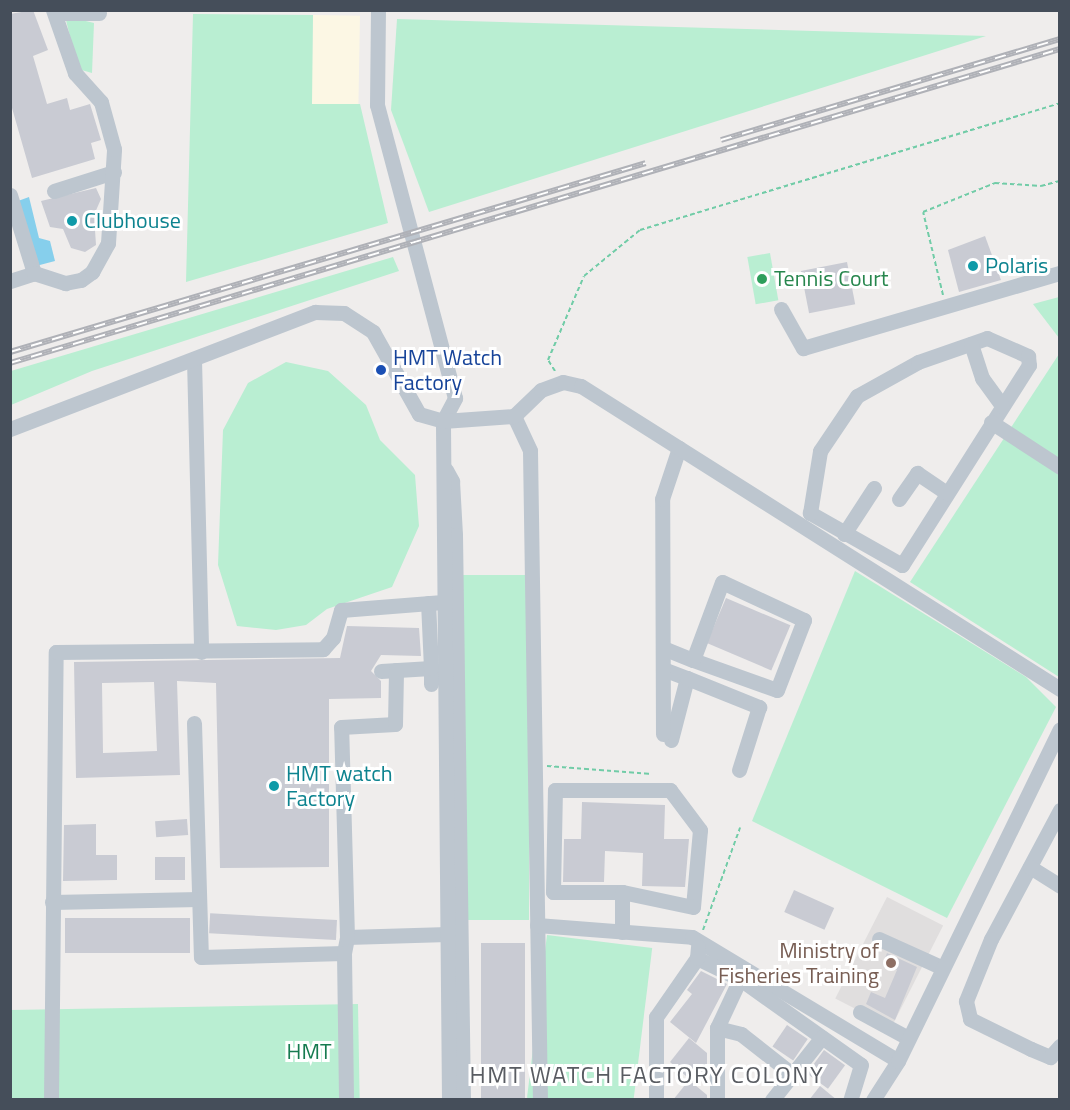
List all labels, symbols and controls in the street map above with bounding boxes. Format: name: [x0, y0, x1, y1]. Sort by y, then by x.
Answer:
place label: Clubhouse: [84, 208, 181, 234]
marker: Clubhouse: [65, 214, 79, 228]
place label: Polaris: [985, 253, 1048, 279]
marker: Polaris: [966, 259, 980, 273]
place label: Tennis Court: [774, 266, 889, 292]
marker: Tennis Court: [755, 272, 769, 286]
place label: HMT Watch Factory: [393, 344, 502, 396]
marker: HMT Watch Factory: [374, 363, 388, 377]
place label: HMT watch Factory: [286, 760, 393, 812]
marker: HMT watch Factory: [267, 779, 281, 793]
place label: Ministry of Fisheries Training: [718, 937, 879, 988]
marker: Ministry of Fisheries Training: [884, 956, 898, 970]
park label: HMT: [287, 1039, 331, 1065]
district label: HMT WATCH FACTORY COLONY: [470, 1061, 824, 1089]

